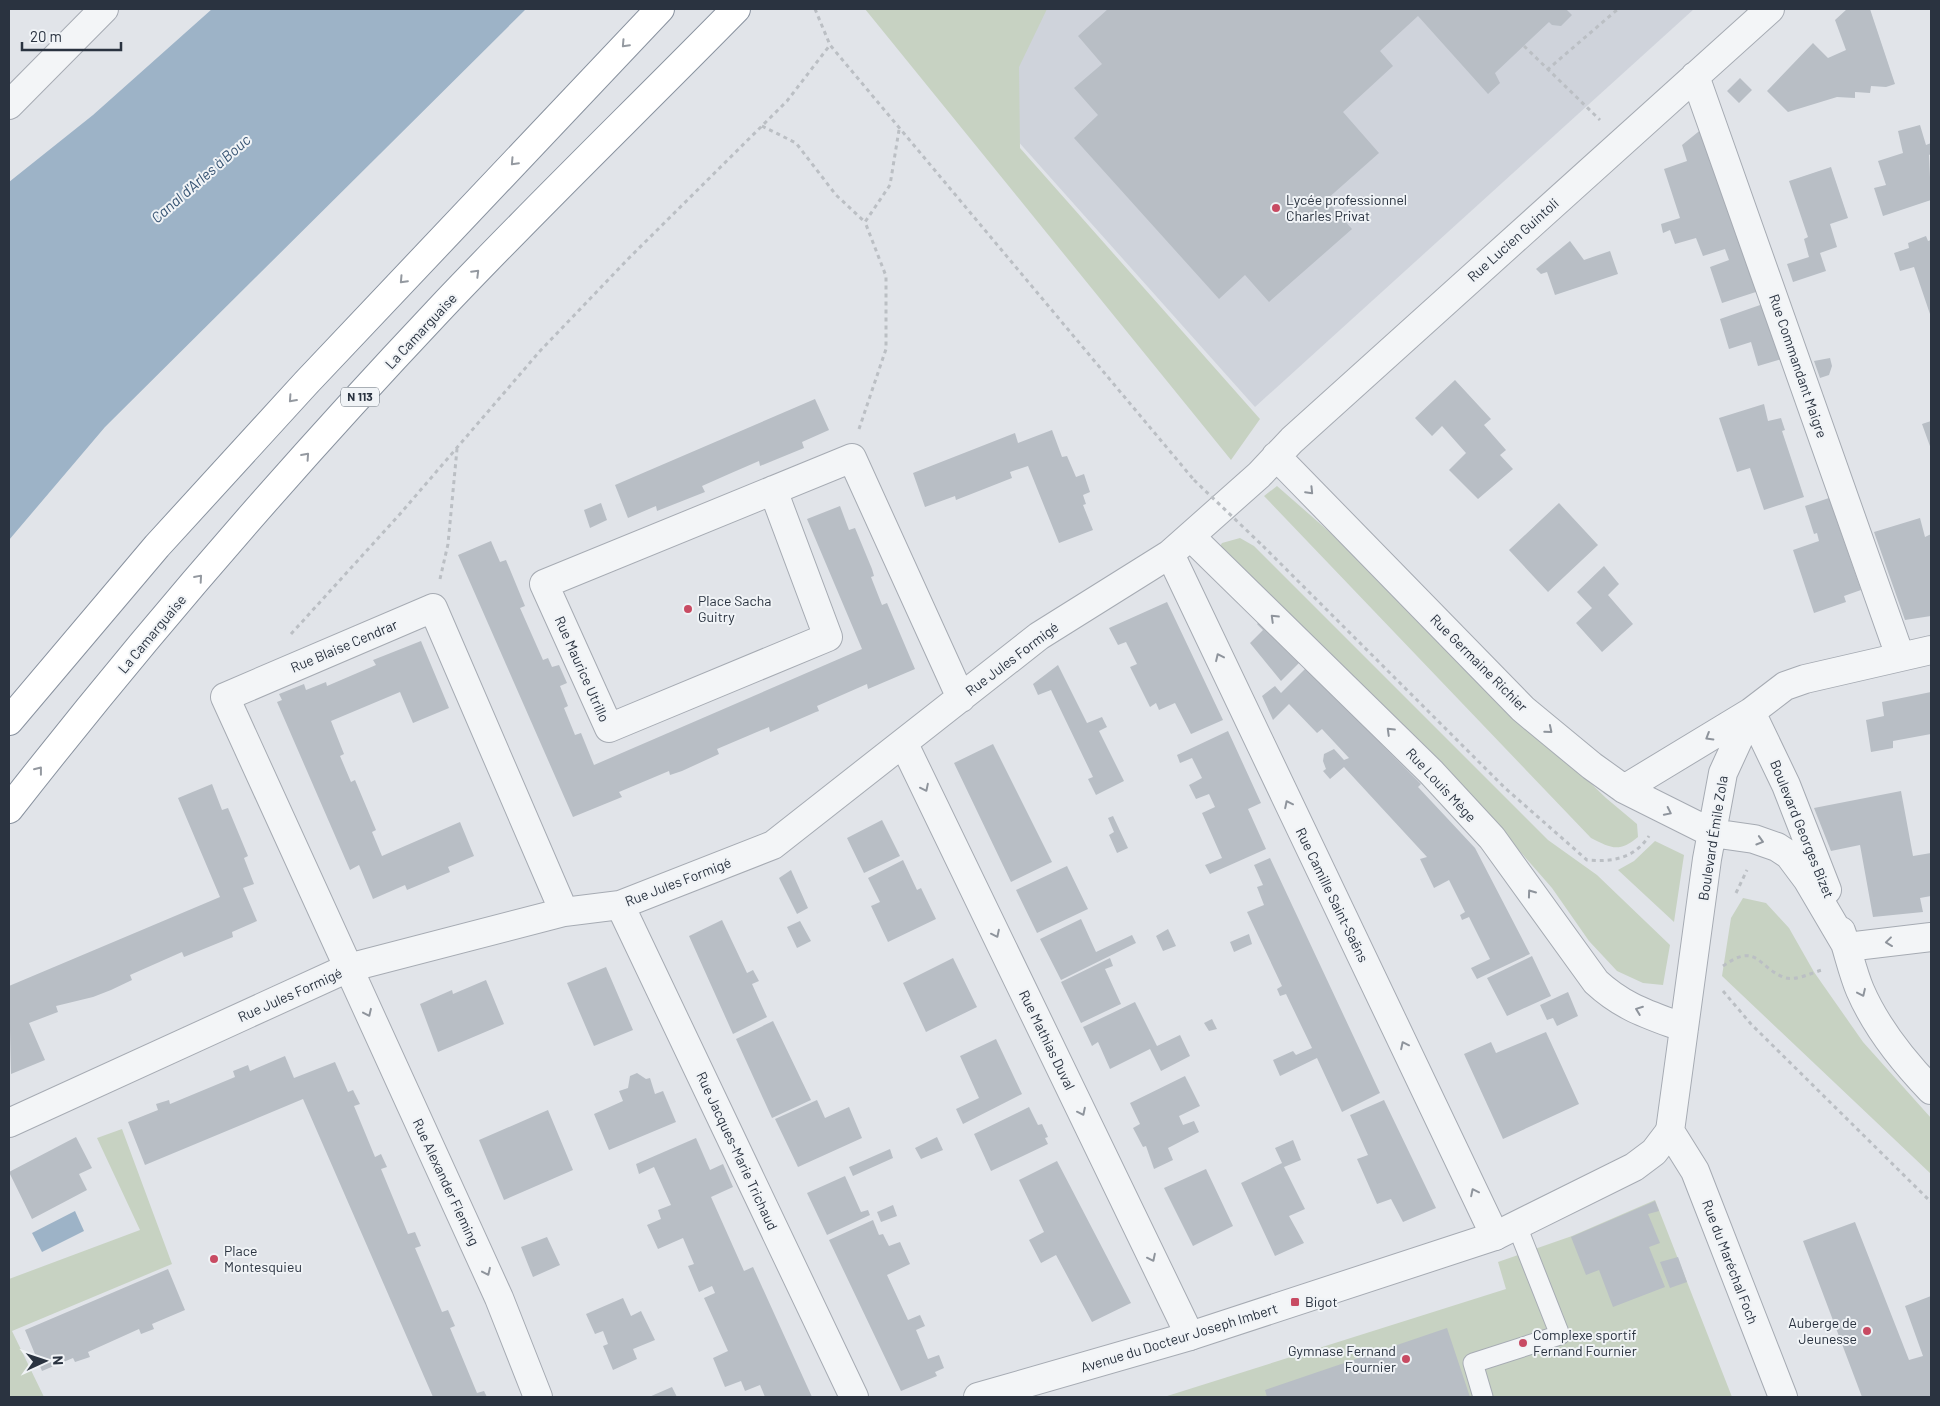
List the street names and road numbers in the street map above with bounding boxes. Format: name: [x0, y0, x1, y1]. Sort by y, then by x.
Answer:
street label: Rue Lucien Guintoli: [1464, 194, 1562, 285]
street label: La Camarguaise: [381, 289, 460, 372]
street label: Rue Commandant Maigre: [1766, 292, 1831, 440]
road number: N 113: [341, 388, 379, 407]
street label: La Camarguaise: [114, 591, 189, 676]
street label: Rue Germaine Richier: [1427, 610, 1532, 715]
street label: Rue Maurice Utrillo: [551, 613, 613, 724]
street label: Rue Blaise Cendrar: [288, 615, 400, 676]
street label: Rue Jules Formigé: [962, 618, 1062, 699]
street label: Rue Louis Mège: [1403, 744, 1480, 825]
street label: Boulevard Georges Bizet: [1767, 757, 1838, 900]
street label: Boulevard Émile Zola: [1694, 774, 1731, 902]
street label: Rue Camille Saint-Saëns: [1292, 825, 1373, 965]
street label: Rue Jules Formigé: [622, 853, 733, 910]
street label: Rue Jules Formigé: [235, 964, 345, 1025]
street label: Rue Mathias Duval: [1016, 987, 1079, 1093]
street label: Rue Jacques-Marie Trichaud: [693, 1069, 782, 1233]
street label: Rue Alexander Fleming: [409, 1115, 483, 1248]
street label: Rue du Maréchal Foch: [1699, 1197, 1762, 1326]
street label: Avenue du Docteur Joseph Imbert: [1078, 1299, 1279, 1376]

